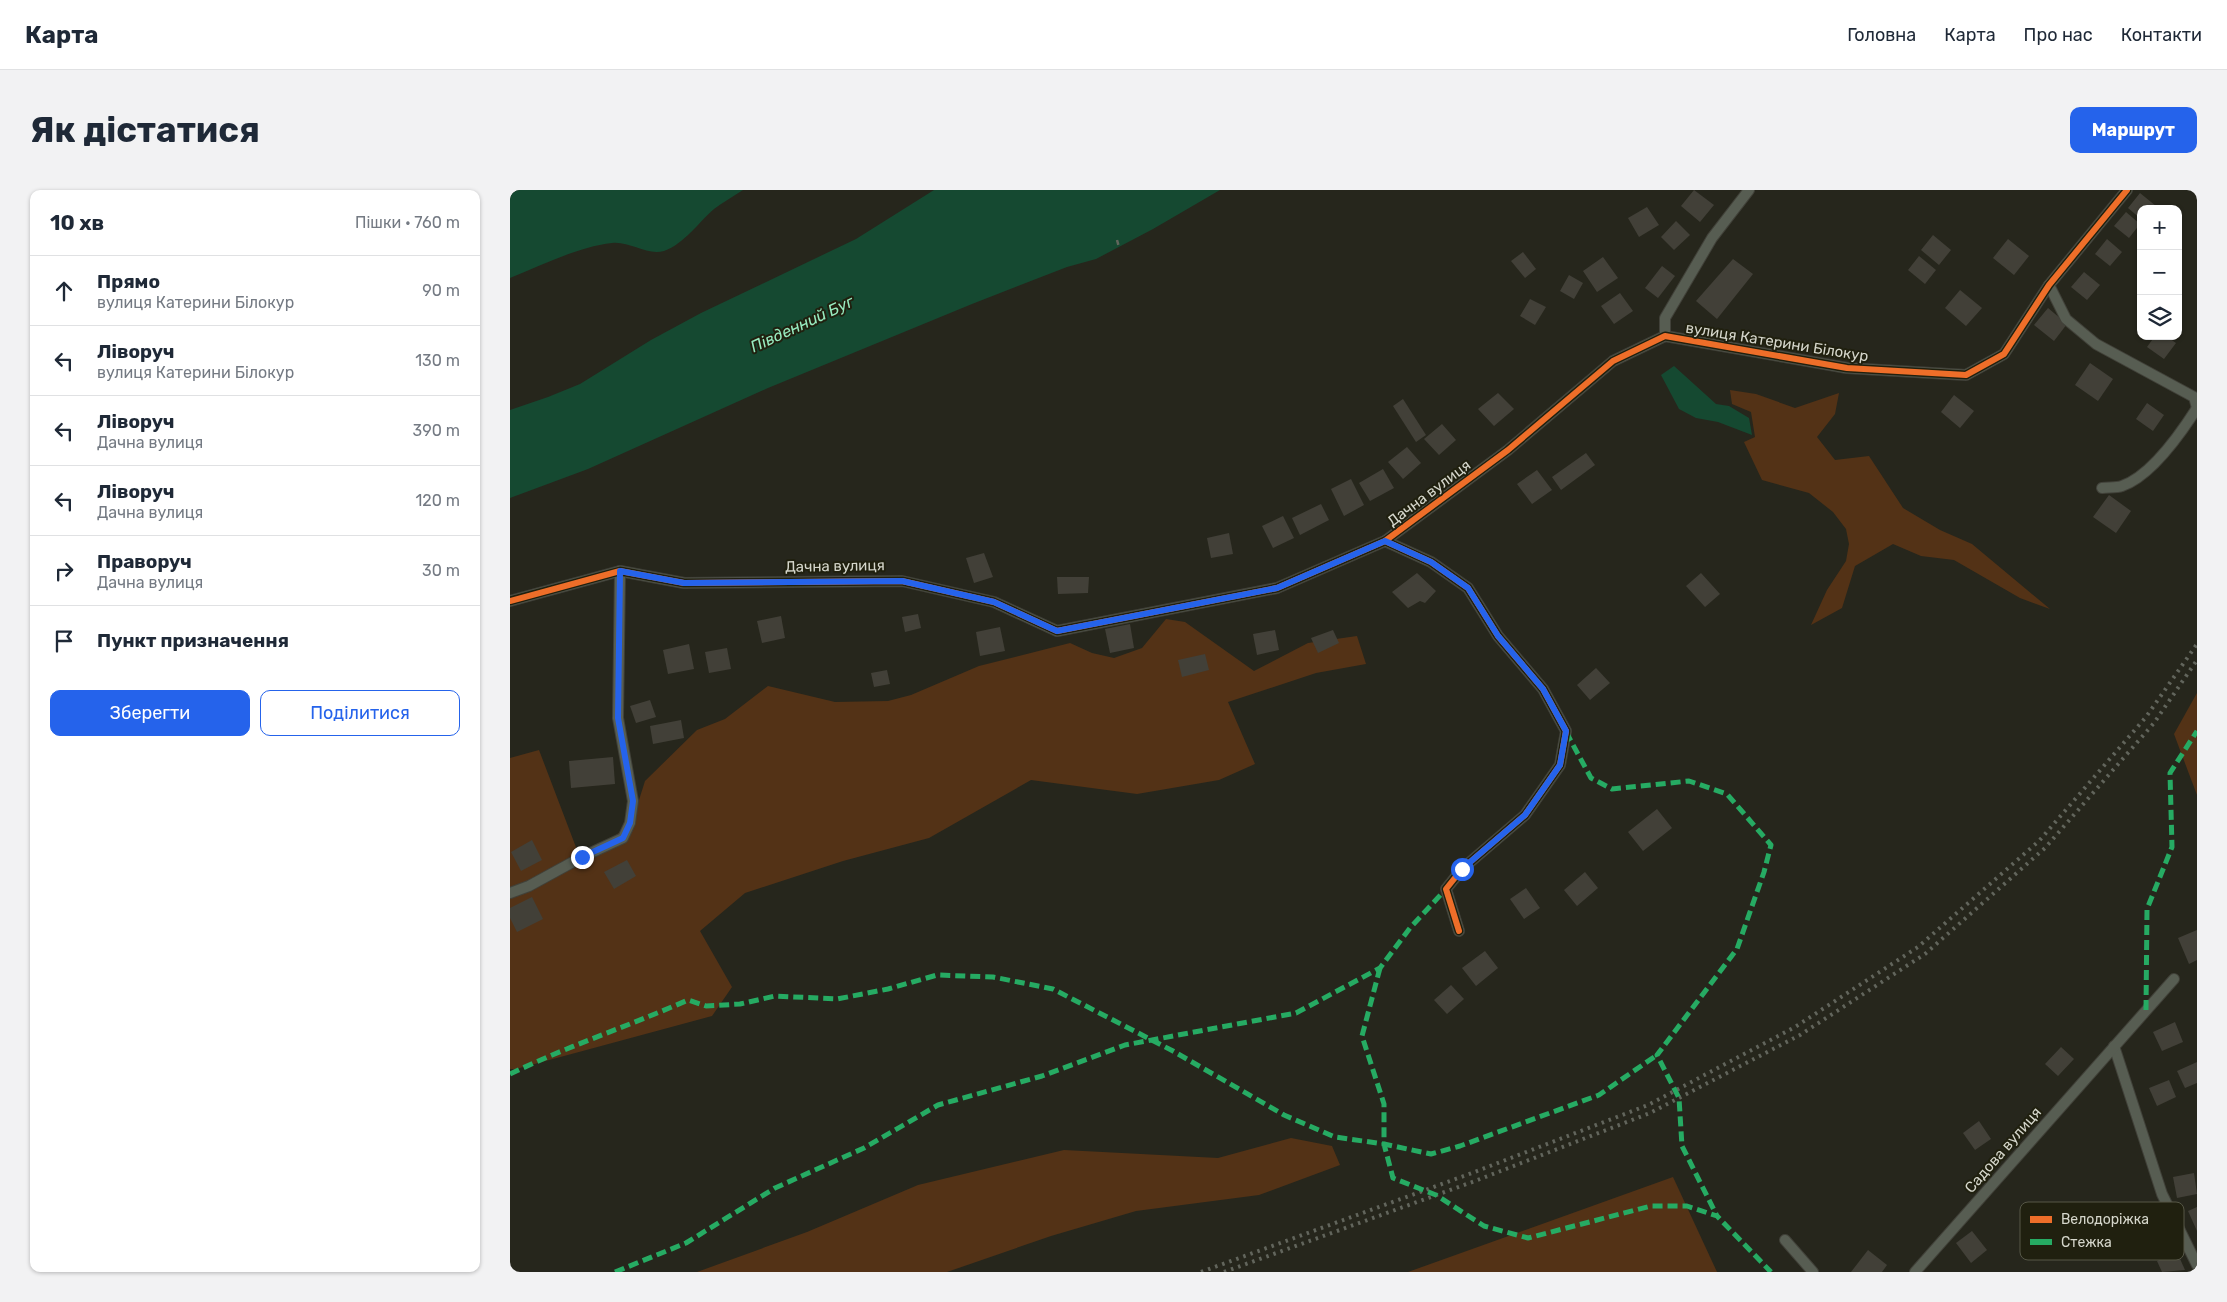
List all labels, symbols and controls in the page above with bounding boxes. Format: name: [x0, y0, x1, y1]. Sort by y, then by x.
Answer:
text: Карта: [25, 21, 98, 49]
text: Головна: [1847, 24, 1916, 46]
text: Карта: [1944, 24, 1996, 46]
text: Про нас: [2024, 24, 2093, 46]
text: Контакти: [2121, 24, 2202, 46]
button: Маршрут: [2070, 107, 2197, 153]
text: Як дістатися: [30, 109, 260, 151]
map controls: [2137, 205, 2182, 340]
button: +: [2137, 205, 2182, 250]
text: 10 хв: [50, 210, 104, 235]
text: Пішки · 760 m: [355, 213, 460, 232]
button: −: [2137, 250, 2182, 295]
text: Прямо: [97, 270, 160, 293]
icon: ahead: [50, 277, 78, 305]
text: 90 m: [422, 281, 460, 300]
water label: Південний Буг: [748, 291, 857, 356]
text: вулиця Катерини Білокур: [97, 293, 294, 312]
button: layers: [2137, 295, 2182, 340]
street label: вулиця Катерини Білокур: [1684, 319, 1870, 365]
text: Ліворуч: [97, 340, 174, 363]
icon: left: [50, 347, 78, 375]
text: 130 m: [415, 351, 460, 370]
text: вулиця Катерини Білокур: [97, 363, 294, 382]
text: Ліворуч: [97, 410, 174, 433]
icon: left: [50, 417, 78, 445]
text: 390 m: [413, 421, 460, 440]
text: Дачна вулиця: [97, 433, 203, 452]
street label: Дачна вулиця: [1384, 456, 1474, 530]
text: Ліворуч: [97, 480, 174, 503]
icon: left: [50, 487, 78, 515]
text: 120 m: [415, 491, 460, 510]
text: Дачна вулиця: [97, 503, 203, 522]
text: Праворуч: [97, 550, 192, 573]
street label: Дачна вулиця: [785, 556, 885, 576]
icon: right: [50, 557, 78, 585]
text: 30 m: [422, 561, 460, 580]
text: Дачна вулиця: [97, 573, 203, 592]
icon: arrive: [50, 627, 78, 655]
text: Пункт призначення: [97, 629, 289, 652]
button: Зберегти: [50, 690, 250, 736]
button: Поділитися: [260, 690, 460, 736]
route end: [571, 846, 594, 869]
route start: [1451, 858, 1474, 881]
street label: Садова вулиця: [1961, 1103, 2045, 1197]
legend: [2020, 1202, 2184, 1260]
text: Велодоріжка: [2061, 1211, 2149, 1228]
text: Стежка: [2061, 1234, 2112, 1251]

